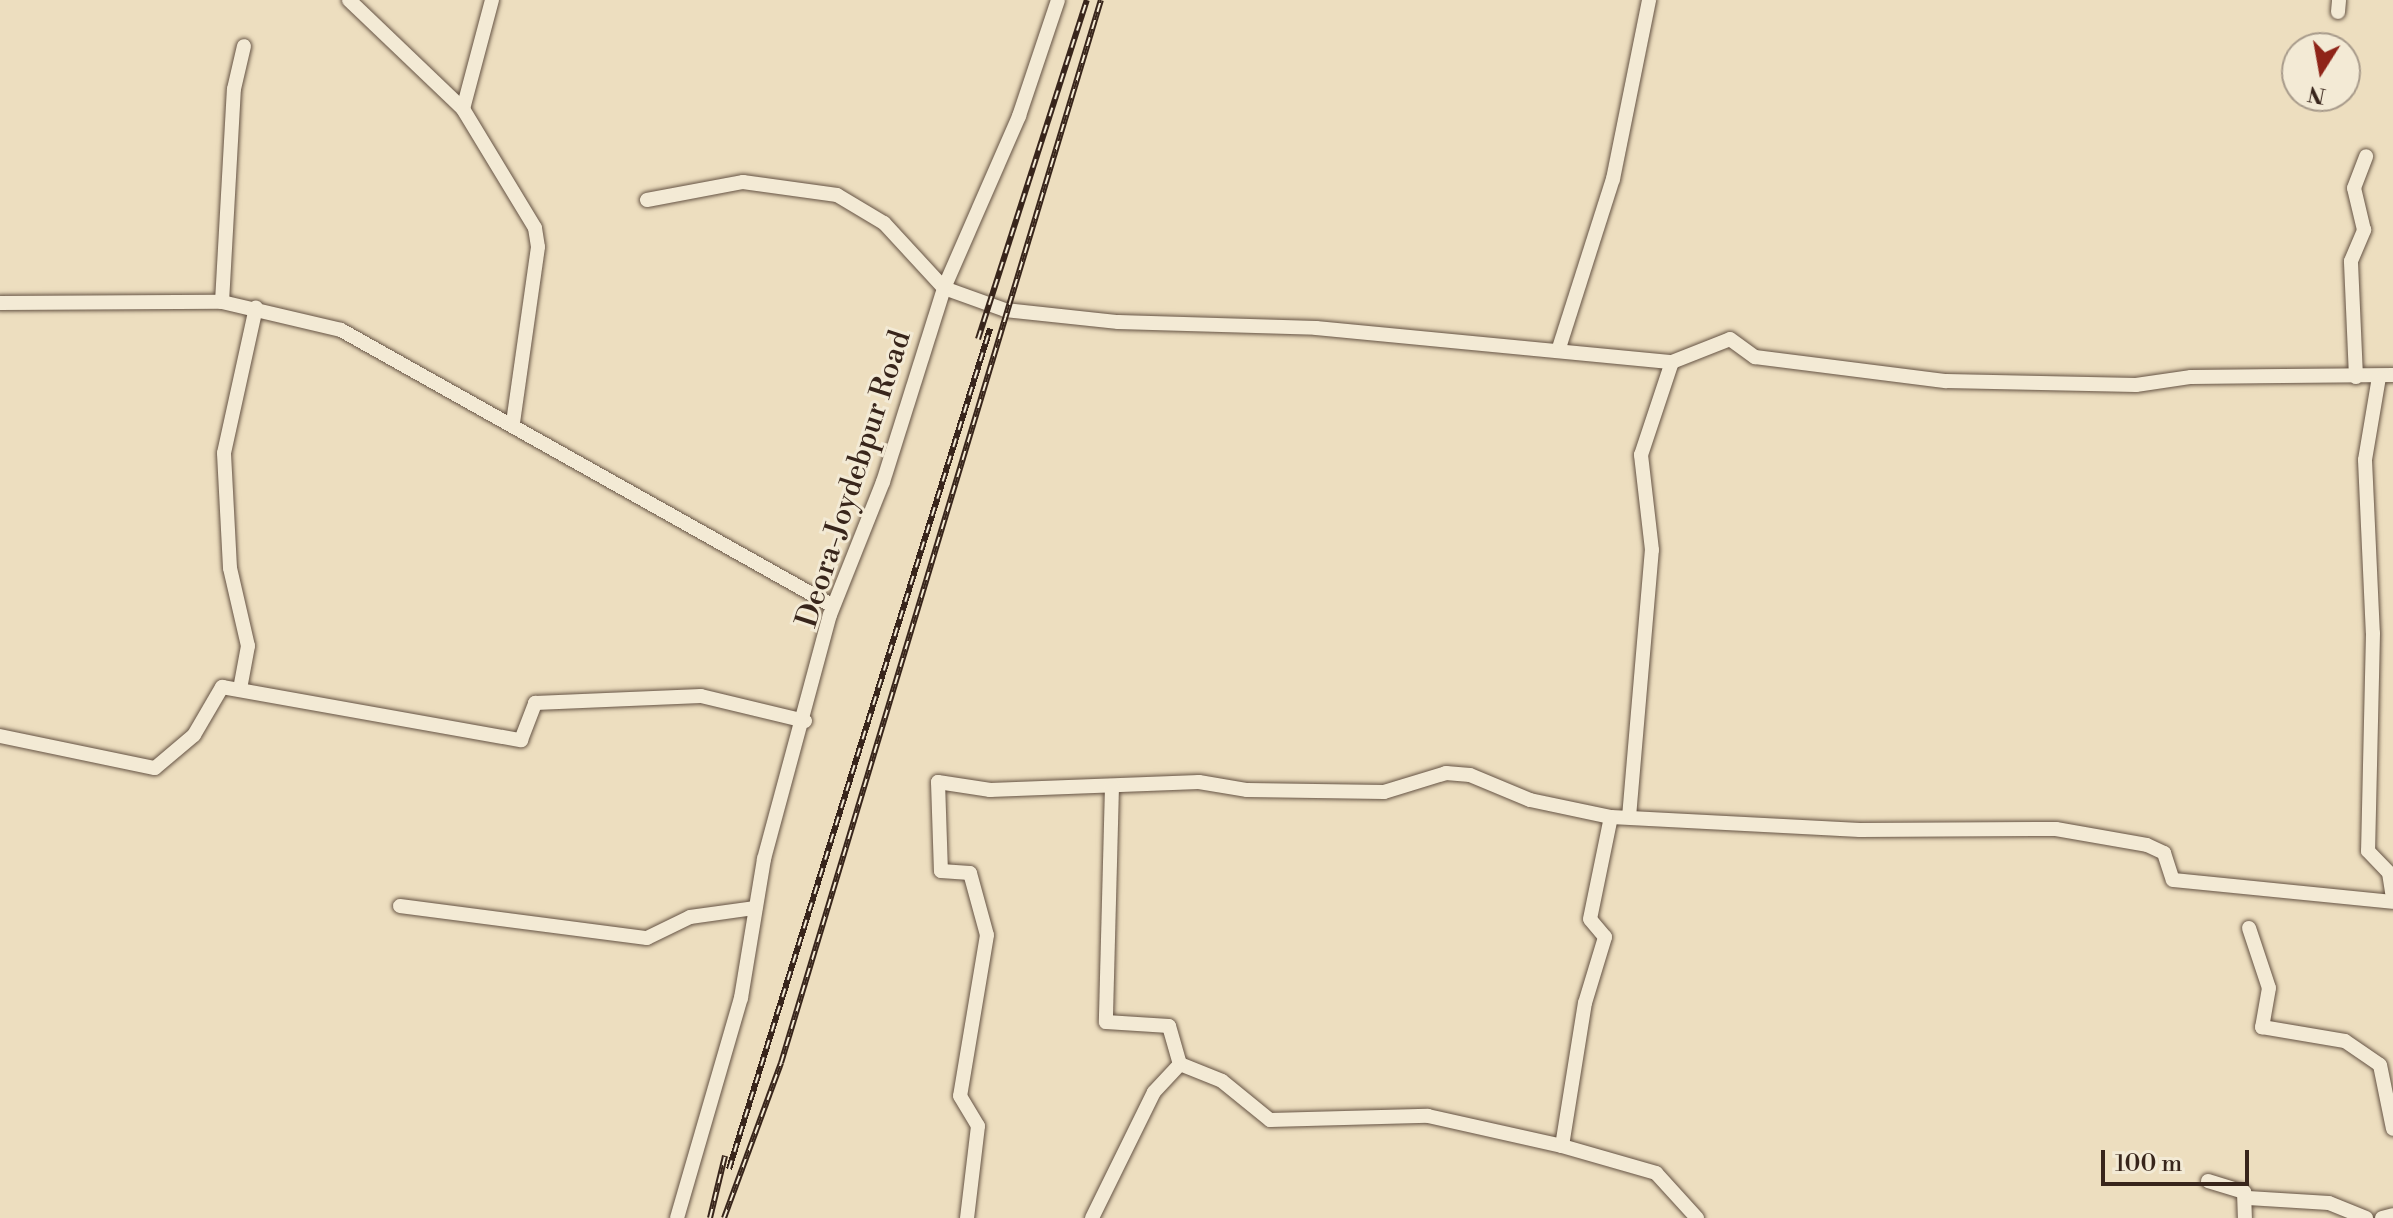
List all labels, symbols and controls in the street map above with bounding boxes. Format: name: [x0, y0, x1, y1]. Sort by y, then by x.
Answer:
north arrow: [2281, 32, 2361, 112]
text: N: [2306, 79, 2328, 109]
street label: Deora-Joydebpur Road: [789, 326, 919, 632]
scale bar: [2105, 1134, 2253, 1184]
text: 100 m: [2115, 1149, 2182, 1179]

